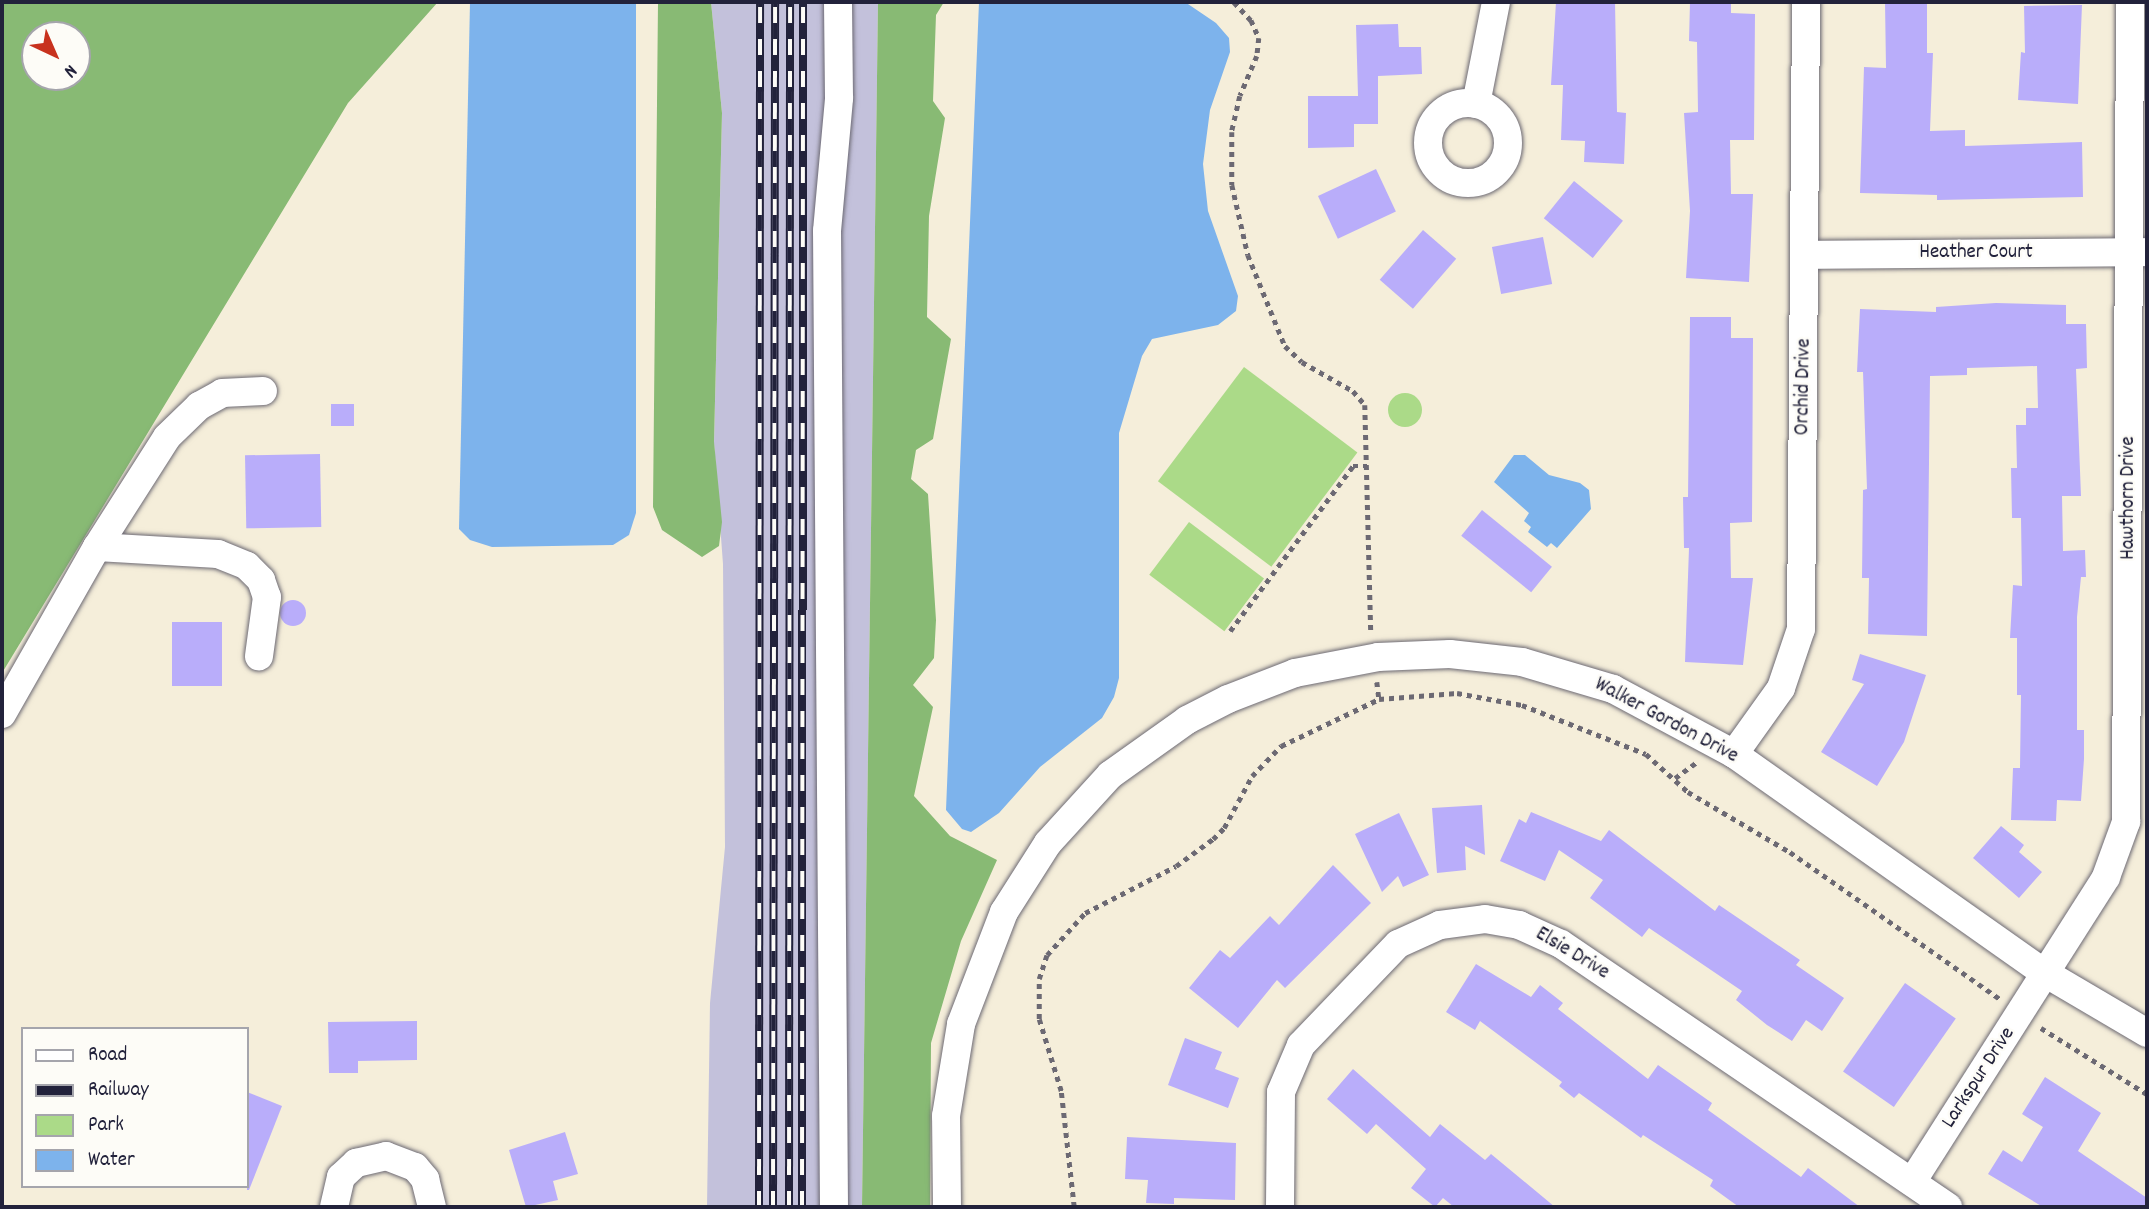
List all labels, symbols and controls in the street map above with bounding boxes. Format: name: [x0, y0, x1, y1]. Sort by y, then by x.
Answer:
north arrow: [21, 21, 91, 91]
text: N: [57, 57, 82, 83]
street label: Heather Court: [1919, 240, 2033, 266]
street label: Orchid Drive: [1791, 338, 1817, 436]
street label: Hawthorn Drive: [2116, 436, 2142, 560]
street label: Walker Gordon Drive: [1590, 672, 1742, 770]
street label: Elsie Drive: [1530, 922, 1614, 986]
street label: Larkspur Drive: [1937, 1023, 2021, 1133]
legend: [21, 1027, 248, 1188]
text: Road: [88, 1041, 127, 1071]
text: Railway: [88, 1076, 149, 1106]
text: Park: [88, 1111, 124, 1141]
text: Water: [88, 1146, 135, 1176]

